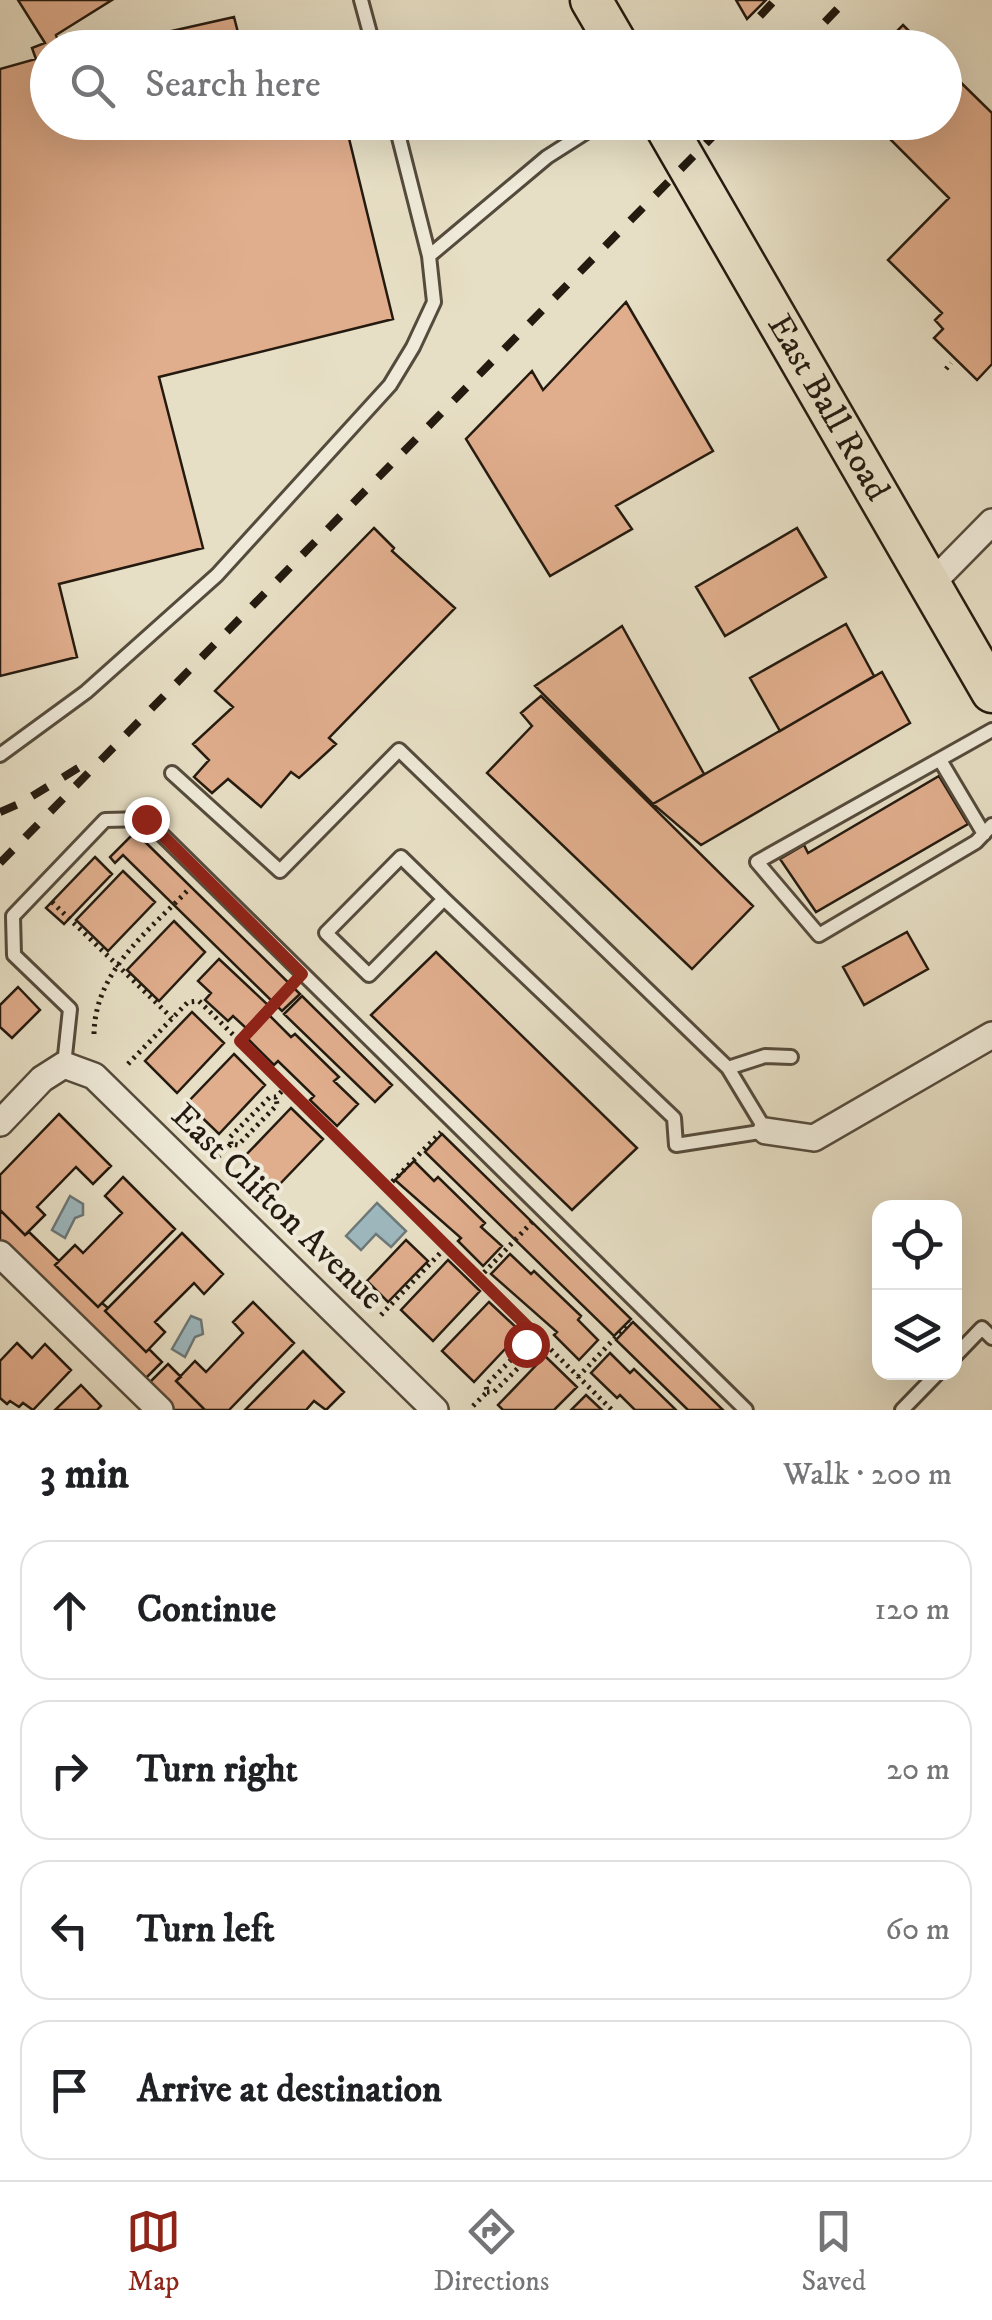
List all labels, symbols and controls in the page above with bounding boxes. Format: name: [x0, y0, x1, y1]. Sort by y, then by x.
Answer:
search box: [30, 30, 962, 140]
icon: search: [65, 58, 120, 113]
text: Search here: [145, 61, 321, 109]
street label: East Ball Road: [757, 307, 899, 509]
route end: [124, 797, 170, 843]
street label: East Clifton Avenue: [161, 1094, 393, 1320]
map controls: [872, 1200, 962, 1380]
button: locate: [872, 1200, 962, 1290]
button: layers: [872, 1290, 962, 1380]
route start: [504, 1322, 550, 1368]
text: 3 min: [40, 1449, 129, 1501]
text: Walk · 200 m: [783, 1455, 952, 1495]
icon: ahead: [42, 1583, 97, 1638]
text: Continue: [137, 1586, 276, 1634]
text: 120 m: [874, 1590, 950, 1630]
icon: right: [42, 1743, 97, 1798]
text: Turn right: [137, 1746, 298, 1794]
text: 20 m: [886, 1750, 950, 1790]
icon: left: [42, 1903, 97, 1958]
text: Turn left: [137, 1906, 275, 1954]
text: 60 m: [885, 1910, 950, 1950]
icon: arrive: [42, 2063, 97, 2118]
text: Arrive at destination: [137, 2066, 442, 2114]
tab: Map: [126, 2204, 181, 2299]
tab: Directions: [433, 2204, 549, 2299]
tab: Saved: [802, 2204, 866, 2299]

